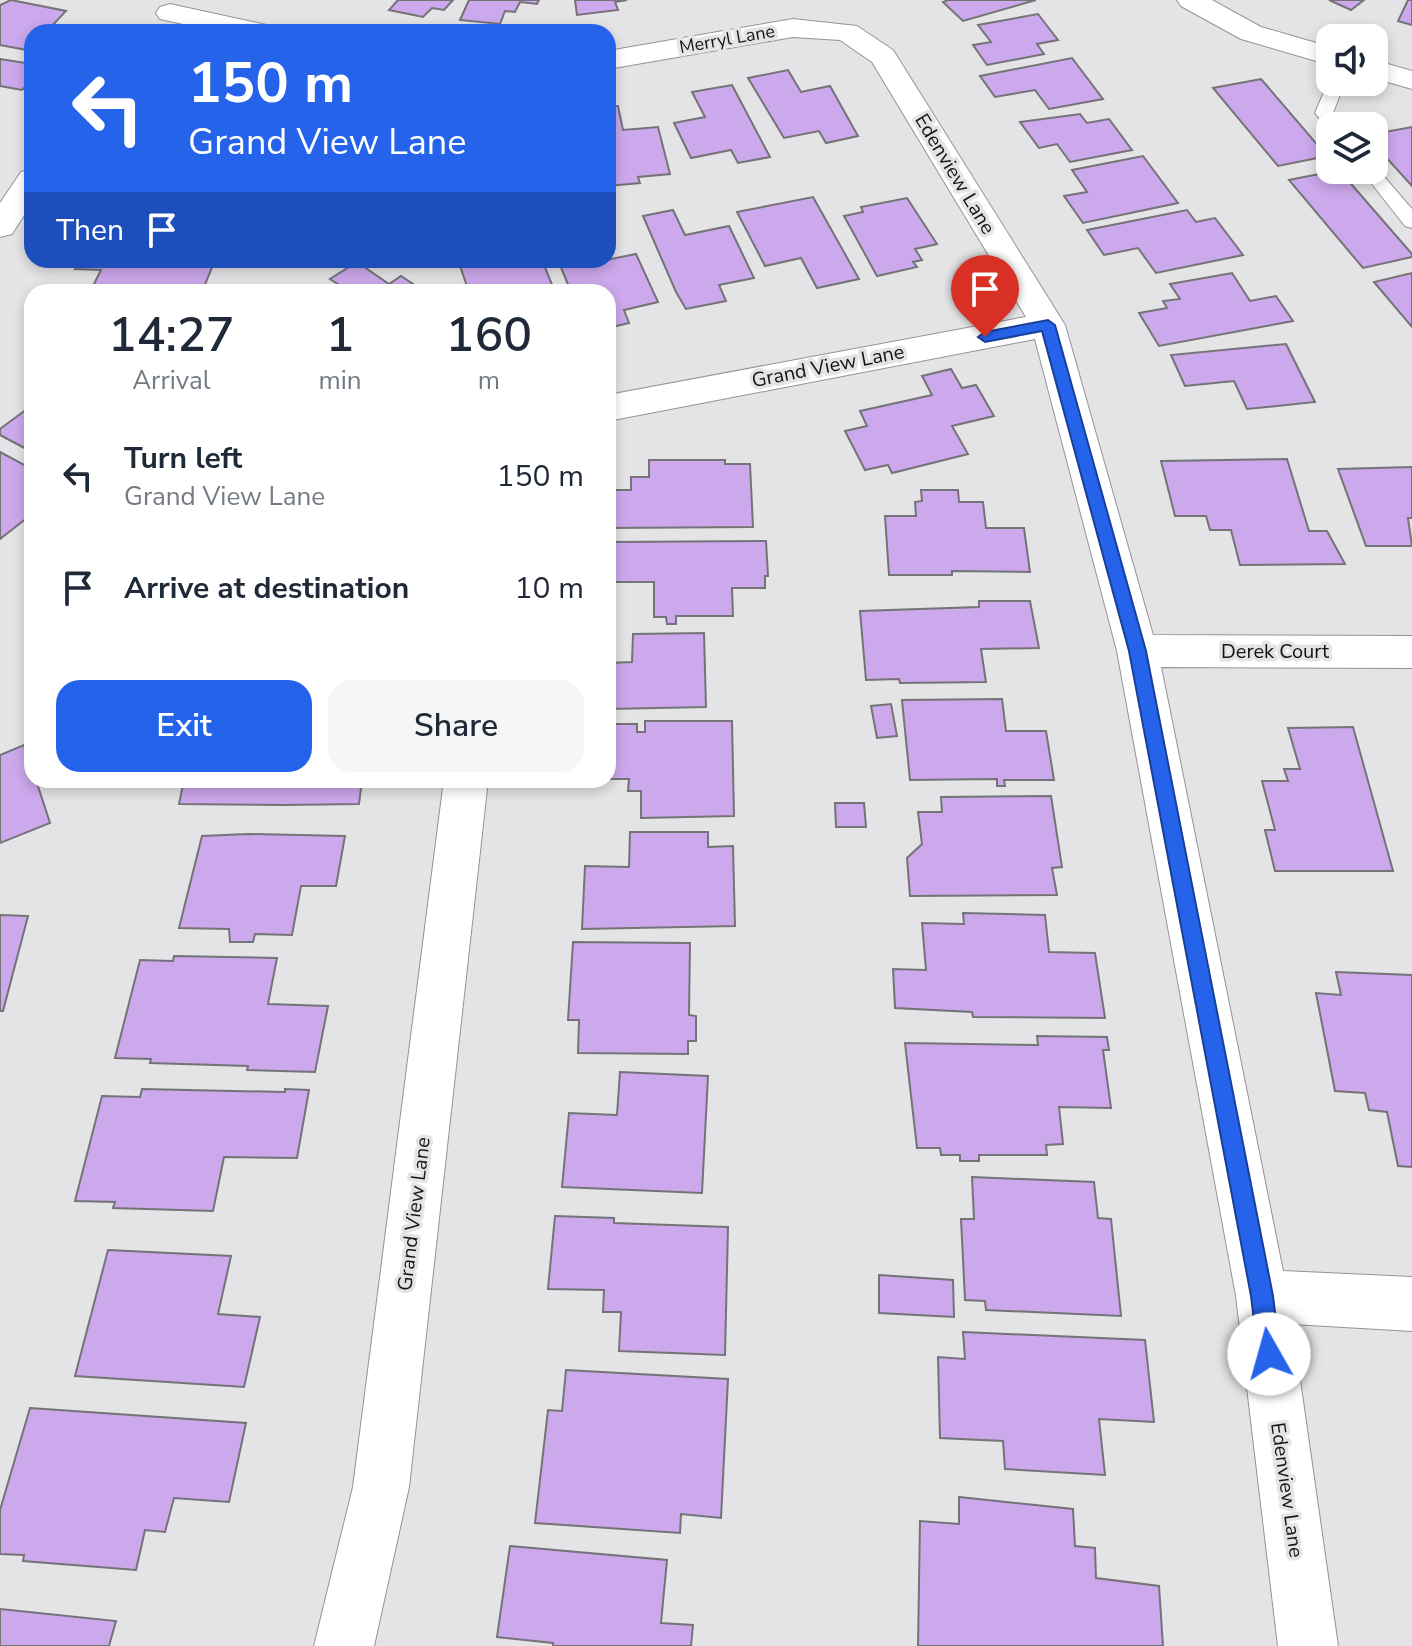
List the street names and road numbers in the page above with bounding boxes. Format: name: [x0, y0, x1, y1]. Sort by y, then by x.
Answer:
street label: Merryl Lane: [677, 19, 777, 59]
street label: Edenview Lane: [908, 109, 1002, 239]
street label: Grand View Lane: [749, 338, 907, 394]
street label: Derek Court: [1221, 638, 1330, 665]
street label: Grand View Lane: [391, 1136, 437, 1292]
street label: Edenview Lane: [1264, 1421, 1310, 1559]

